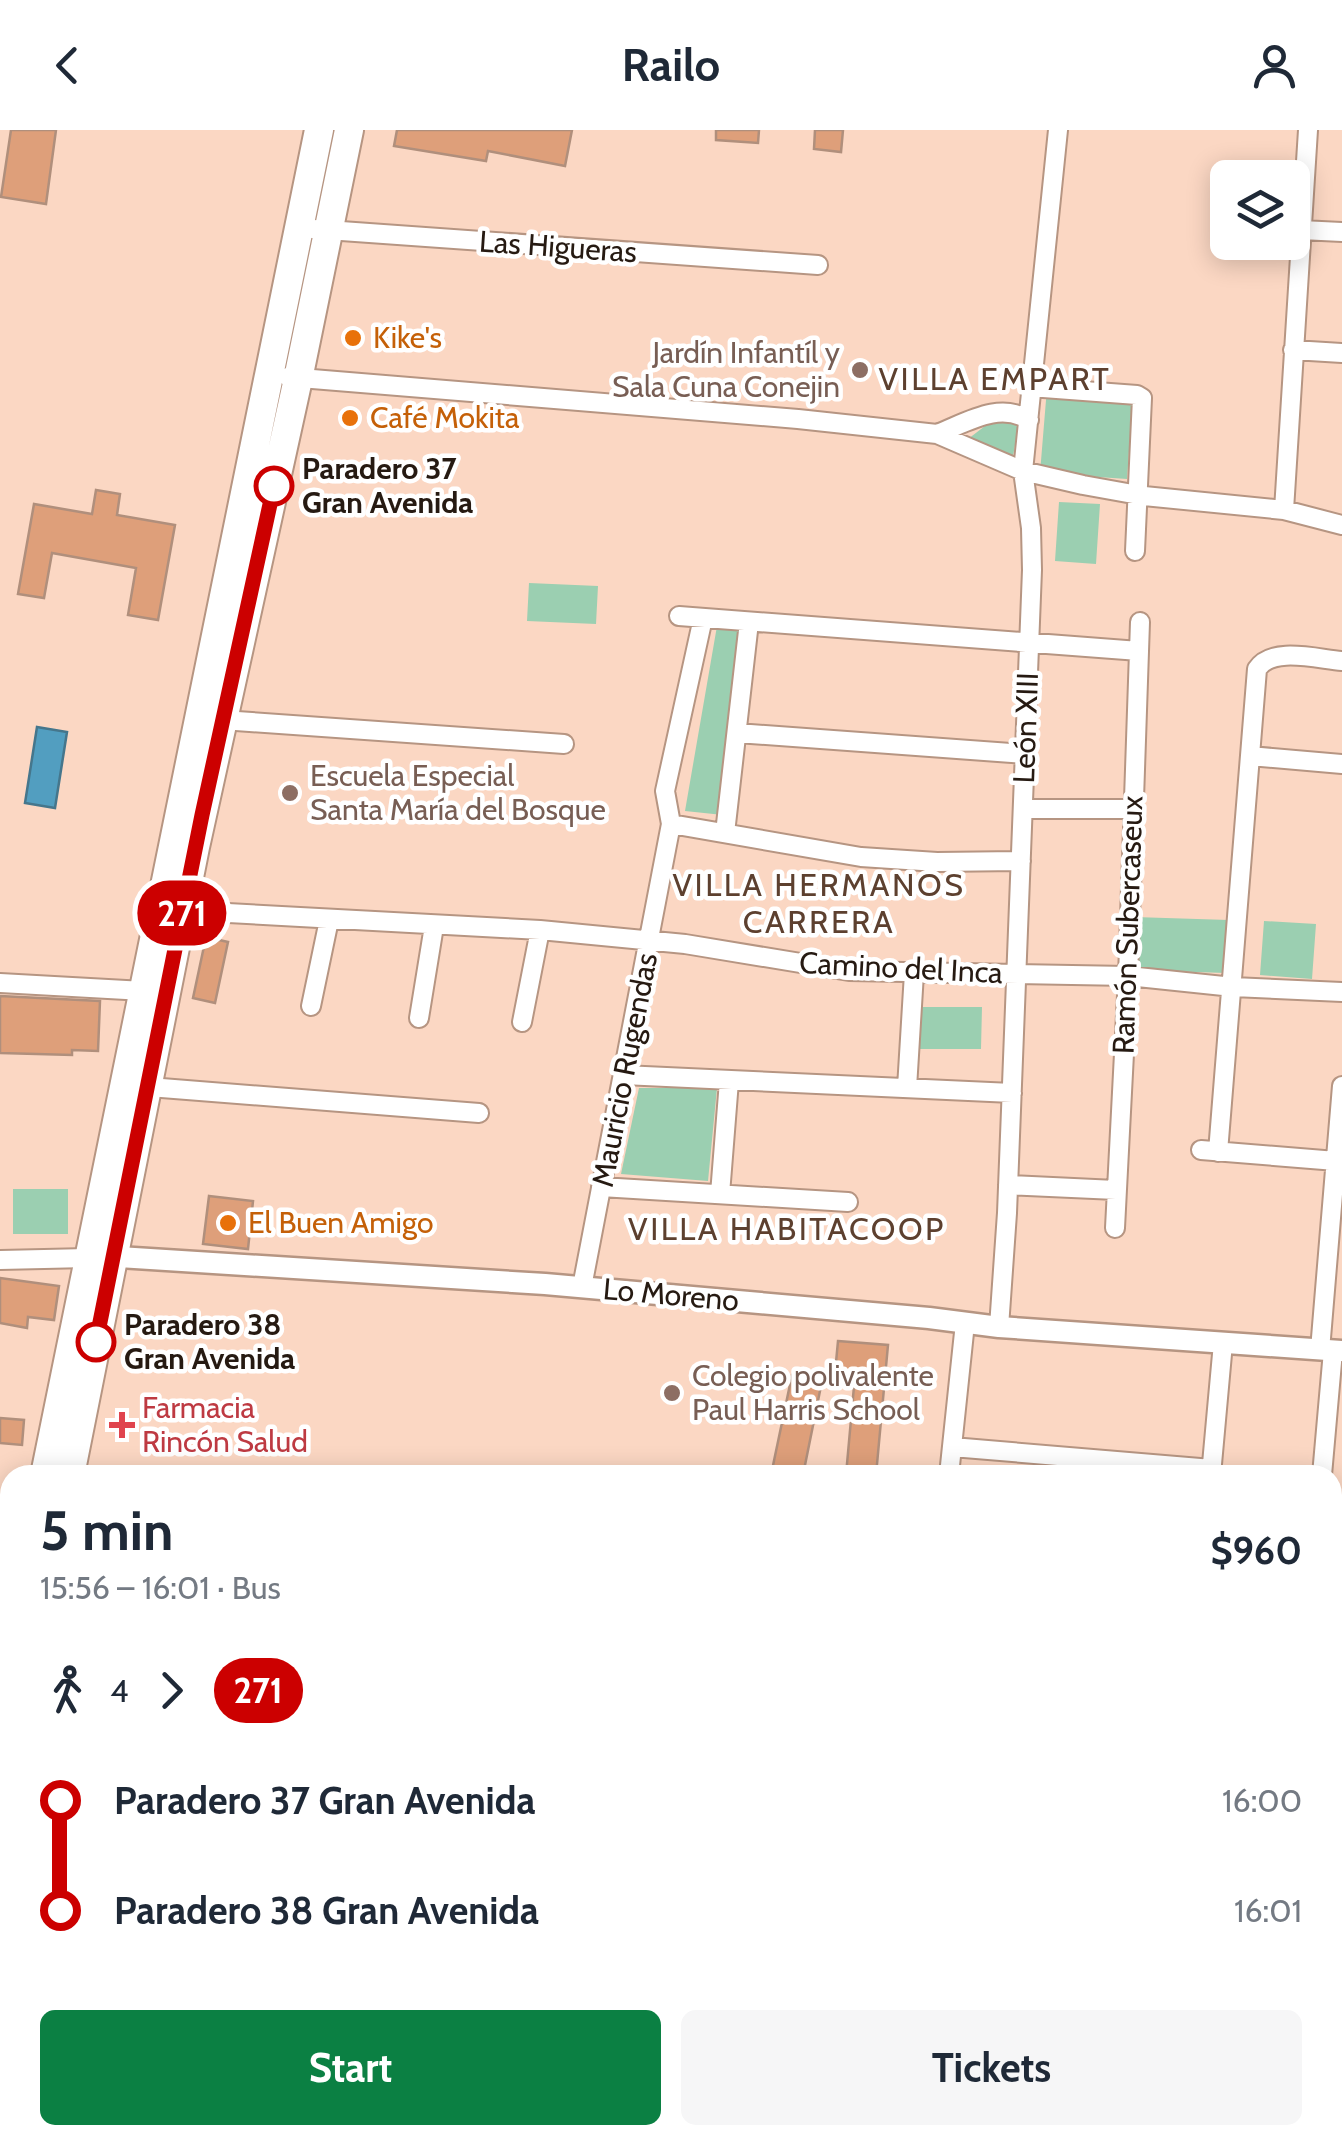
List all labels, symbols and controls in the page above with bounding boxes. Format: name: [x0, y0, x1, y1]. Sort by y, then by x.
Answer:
icon: back: [40, 38, 95, 93]
text: Railo: [622, 38, 720, 92]
icon: person: [1247, 38, 1302, 93]
map controls: [1210, 160, 1310, 260]
button: layers: [1210, 160, 1310, 260]
street label: Las Higueras: [478, 223, 638, 270]
place label: Kike's: [373, 319, 442, 356]
marker: Kike's: [342, 327, 364, 349]
place label: Jardín Infantíl y Sala Cuna Conejin: [612, 334, 840, 405]
marker: Jardín Infantíl y Sala Cuna Conejin: [849, 359, 871, 381]
district label: VILLA EMPART: [879, 359, 1111, 398]
place label: Café Mokita: [370, 399, 520, 436]
marker: Café Mokita: [339, 407, 361, 429]
place label: Paradero 37 Gran Avenida: [302, 450, 473, 521]
marker: Paradero 37 Gran Avenida: [255, 467, 293, 505]
street label: León XIII: [1005, 672, 1046, 784]
place label: Escuela Especial Santa María del Bosque: [310, 757, 606, 828]
marker: Escuela Especial Santa María del Bosque: [279, 782, 301, 804]
street label: Ramón Subercaseux: [1104, 795, 1151, 1055]
district label: VILLA HERMANOS CARRERA: [673, 865, 965, 941]
line badge: 271: [124, 880, 240, 946]
text: 271: [157, 892, 207, 935]
street label: Camino del Inca: [798, 944, 1004, 991]
street label: Mauricio Rugendas: [584, 950, 665, 1190]
place label: El Buen Amigo: [248, 1204, 433, 1241]
district label: VILLA HABITACOOP: [628, 1209, 946, 1248]
marker: El Buen Amigo: [217, 1212, 239, 1234]
street label: Lo Moreno: [602, 1270, 740, 1319]
place label: Paradero 38 Gran Avenida: [124, 1306, 295, 1377]
marker: Paradero 38 Gran Avenida: [77, 1323, 115, 1361]
place label: Colegio polivalente Paul Harris School: [692, 1357, 934, 1428]
marker: Colegio polivalente Paul Harris School: [661, 1382, 683, 1404]
place label: Farmacia Rincón Salud: [142, 1389, 308, 1460]
marker: Farmacia Rincón Salud: [111, 1414, 133, 1436]
text: 5 min: [40, 1497, 173, 1564]
text: $960: [1210, 1527, 1302, 1574]
text: 15:56 – 16:01 · Bus: [40, 1568, 281, 1607]
icon: walk: [40, 1663, 95, 1718]
icon: forward: [144, 1663, 199, 1718]
text: 271: [234, 1669, 283, 1712]
text: 4: [110, 1671, 129, 1710]
text: Paradero 37 Gran Avenida: [114, 1777, 535, 1824]
text: 16:00: [1222, 1781, 1302, 1820]
text: Paradero 38 Gran Avenida: [114, 1887, 539, 1934]
text: 16:01: [1234, 1891, 1302, 1930]
button: Start: [40, 2010, 661, 2125]
button: Tickets: [681, 2010, 1302, 2125]

